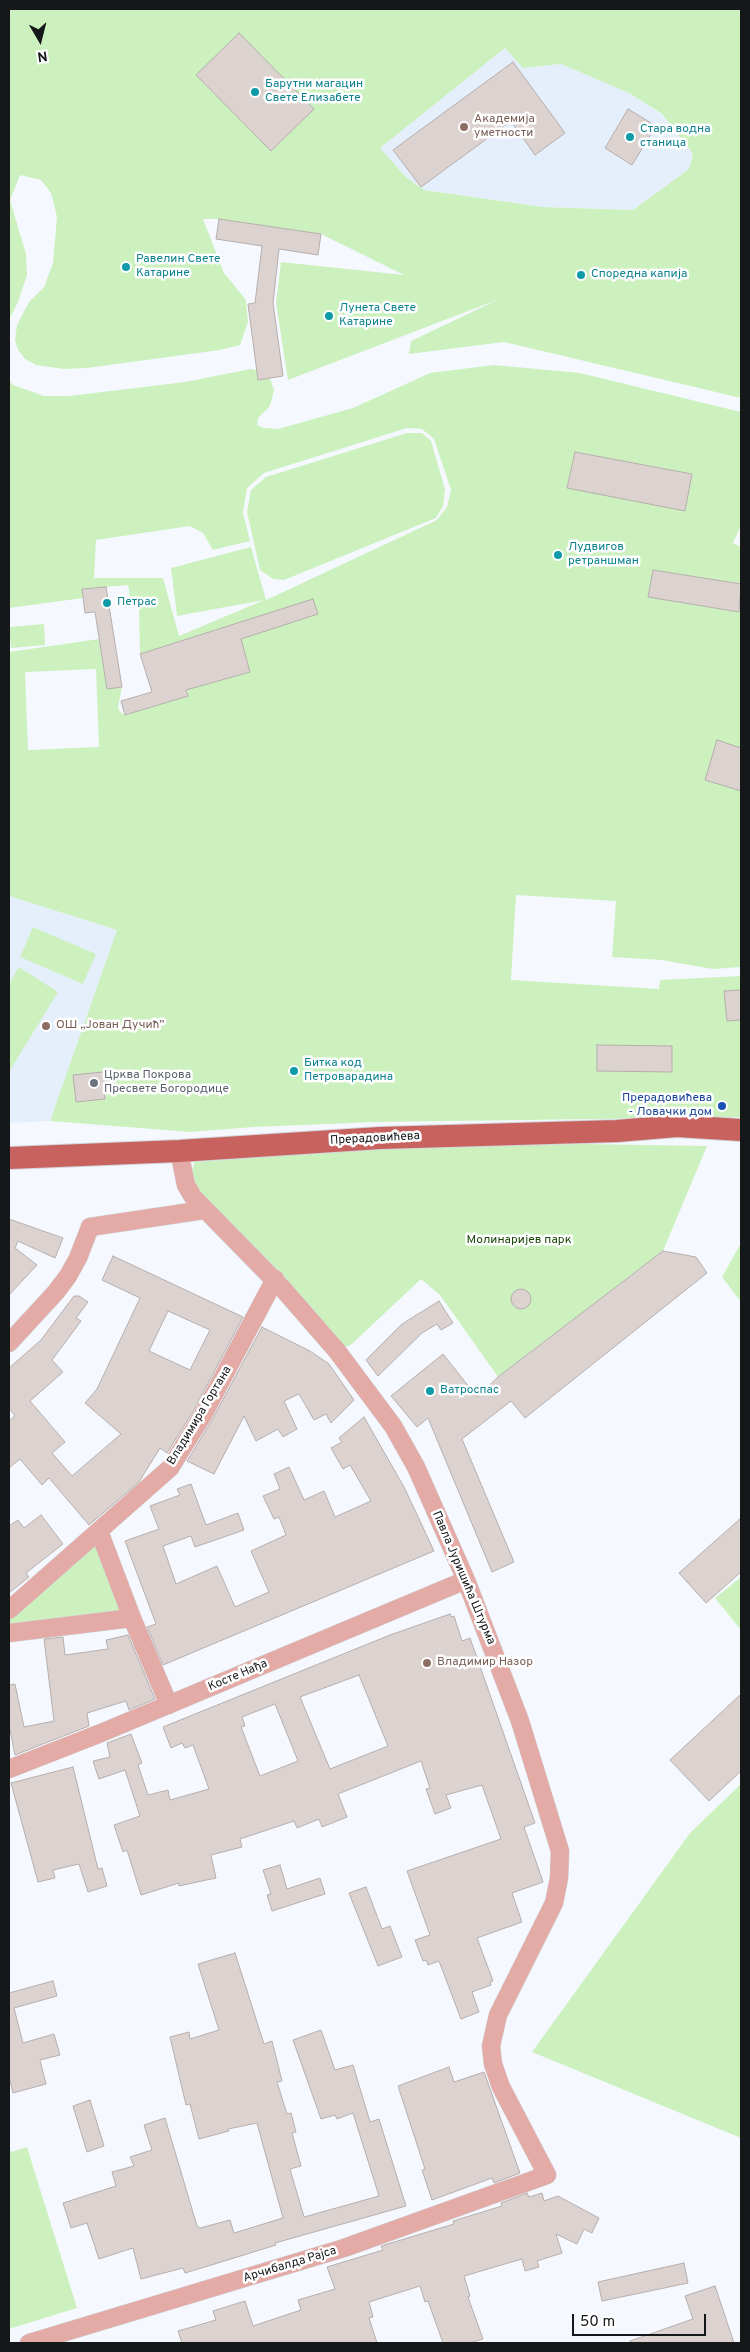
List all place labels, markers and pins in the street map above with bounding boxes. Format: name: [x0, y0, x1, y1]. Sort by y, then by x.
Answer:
place label: Барутни магацин Свете Елизабете: [265, 78, 363, 106]
marker: Барутни магацин Свете Елизабете: [249, 86, 261, 98]
place label: Академија уметности: [474, 113, 535, 141]
marker: Академија уметности: [458, 121, 470, 133]
place label: Стара водна станица: [640, 123, 710, 151]
marker: Стара водна станица: [624, 131, 636, 143]
place label: Равелин Свете Катарине: [136, 253, 220, 281]
marker: Равелин Свете Катарине: [120, 261, 132, 273]
place label: Споредна капија: [591, 268, 687, 282]
marker: Споредна капија: [575, 269, 587, 281]
place label: Лунета Свете Катарине: [339, 302, 416, 330]
marker: Лунета Свете Катарине: [323, 310, 335, 322]
place label: Лудвигов ретраншман: [568, 541, 639, 569]
marker: Лудвигов ретраншман: [552, 549, 564, 561]
place label: Петрас: [117, 596, 157, 610]
marker: Петрас: [101, 597, 113, 609]
place label: ОШ „Јован Дучић”: [56, 1019, 164, 1033]
marker: ОШ „Јован Дучић”: [40, 1020, 52, 1032]
place label: Битка код Петроварадина: [304, 1057, 393, 1085]
marker: Битка код Петроварадина: [288, 1065, 300, 1077]
place label: Црква Покрова Пресвете Богородице: [104, 1069, 229, 1097]
marker: Црква Покрова Пресвете Богородице: [88, 1077, 100, 1089]
place label: Прерадовићева - Ловачки дом: [622, 1092, 712, 1120]
marker: Прерадовићева - Ловачки дом: [716, 1100, 728, 1112]
place label: Ватроспас: [440, 1384, 499, 1398]
marker: Ватроспас: [424, 1385, 436, 1397]
place label: Владимир Назор: [437, 1656, 533, 1670]
marker: Владимир Назор: [421, 1657, 433, 1669]

